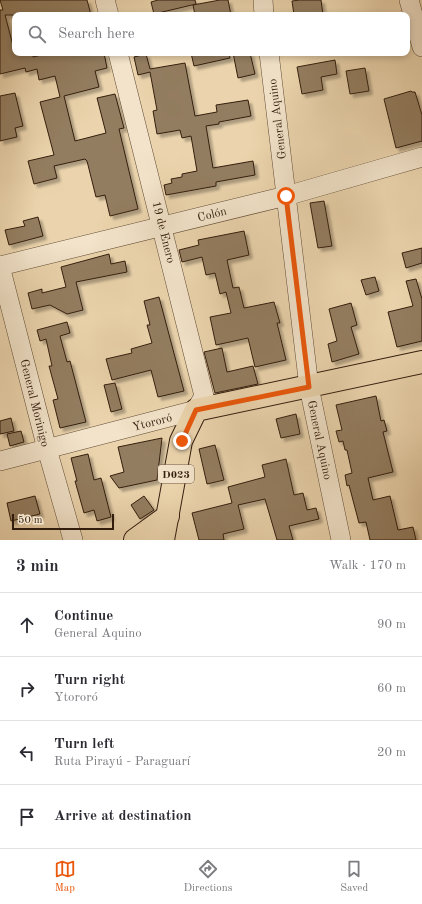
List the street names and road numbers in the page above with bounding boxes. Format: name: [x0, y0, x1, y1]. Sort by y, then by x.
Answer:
street label: General Aquino: [267, 78, 289, 160]
street label: 19 de Enero: [150, 200, 177, 265]
street label: Colón: [196, 205, 229, 224]
street label: General Morinigo: [17, 358, 51, 448]
street label: General Aquino: [305, 399, 333, 481]
street label: Ytororó: [131, 412, 173, 434]
road number: D023: [158, 465, 194, 483]

